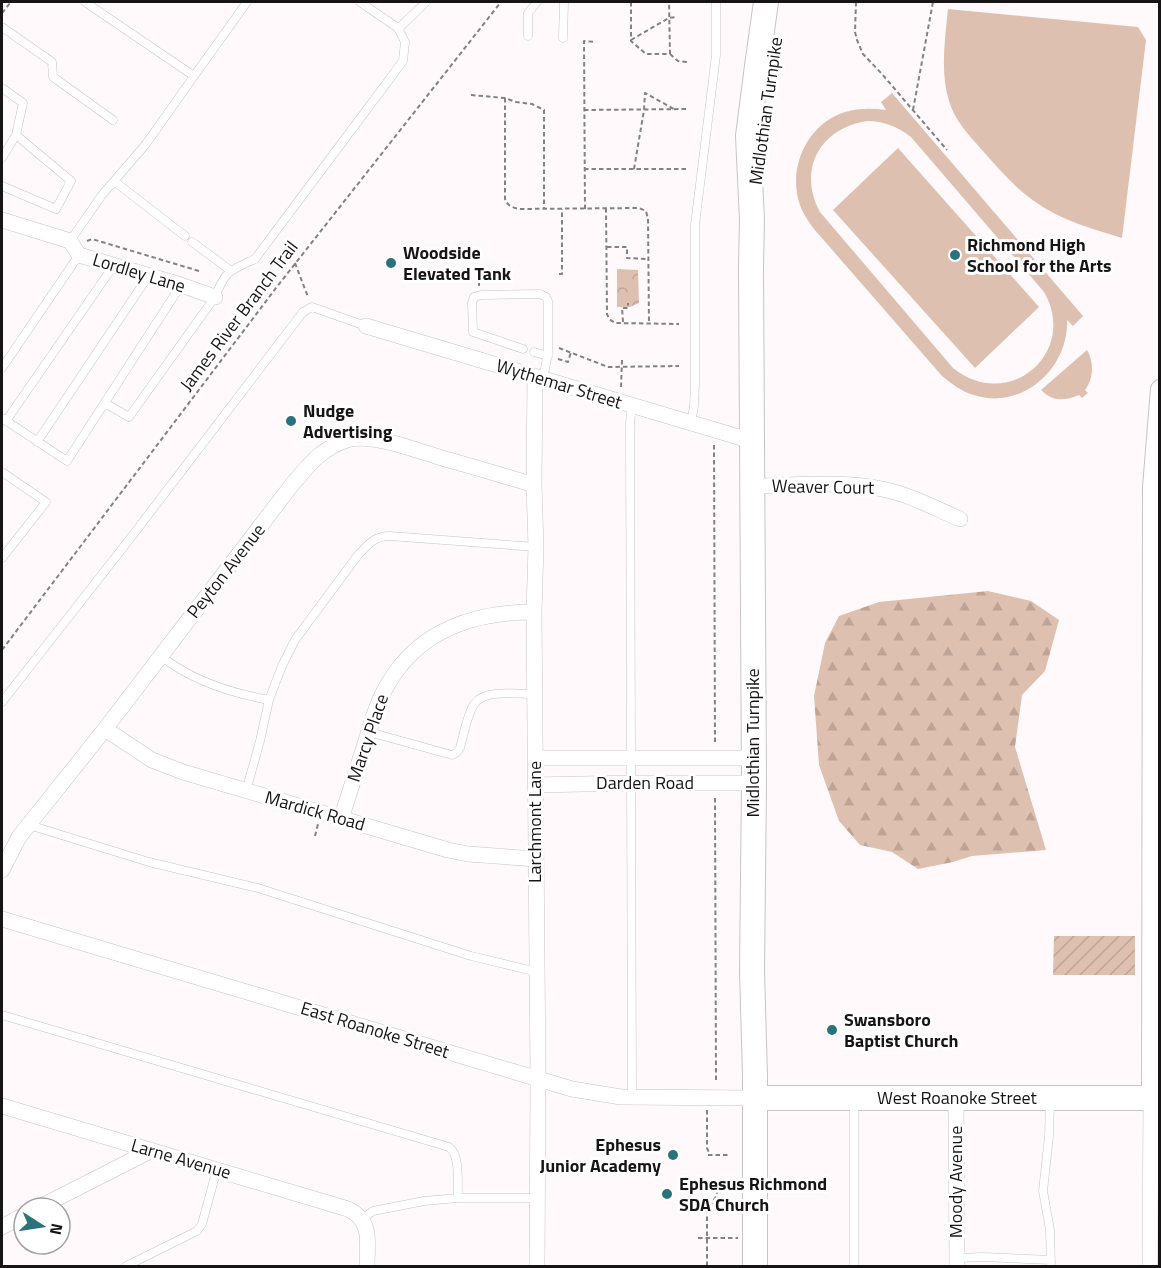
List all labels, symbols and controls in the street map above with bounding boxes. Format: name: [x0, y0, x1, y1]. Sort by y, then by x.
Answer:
street label: Midlothian Turnpike: [742, 35, 789, 187]
place label: Richmond High School for the Arts: [967, 231, 1112, 279]
street label: James River Branch Trail: [173, 235, 304, 397]
place label: Woodside Elevated Tank: [403, 239, 512, 287]
street label: Lordley Lane: [89, 246, 189, 299]
marker: Richmond High School for the Arts: [948, 248, 962, 262]
marker: Woodside Elevated Tank: [384, 256, 398, 270]
street label: Wythemar Street: [493, 352, 626, 416]
place label: Nudge Advertising: [303, 397, 393, 445]
marker: Nudge Advertising: [284, 414, 298, 428]
street label: Weaver Court: [771, 472, 875, 501]
street label: Peyton Avenue: [180, 517, 271, 624]
street label: Midlothian Turnpike: [739, 668, 766, 818]
street label: Marcy Place: [340, 690, 395, 785]
street label: Larchmont Lane: [521, 761, 548, 883]
street label: Darden Road: [596, 769, 694, 796]
street label: Mardick Road: [262, 783, 368, 838]
street label: East Roanoke Street: [298, 994, 453, 1065]
place label: Swansboro Baptist Church: [844, 1006, 959, 1054]
marker: Swansboro Baptist Church: [825, 1023, 839, 1037]
street label: West Roanoke Street: [877, 1084, 1038, 1111]
street label: Moody Avenue: [942, 1126, 969, 1238]
street label: Larne Avenue: [128, 1131, 234, 1186]
place label: Ephesus Junior Academy: [540, 1131, 661, 1179]
marker: Ephesus Junior Academy: [666, 1148, 680, 1162]
place label: Ephesus Richmond SDA Church: [679, 1170, 827, 1218]
marker: Ephesus Richmond SDA Church: [660, 1187, 674, 1201]
north arrow: [12, 1196, 72, 1256]
text: N: [44, 1221, 70, 1237]

